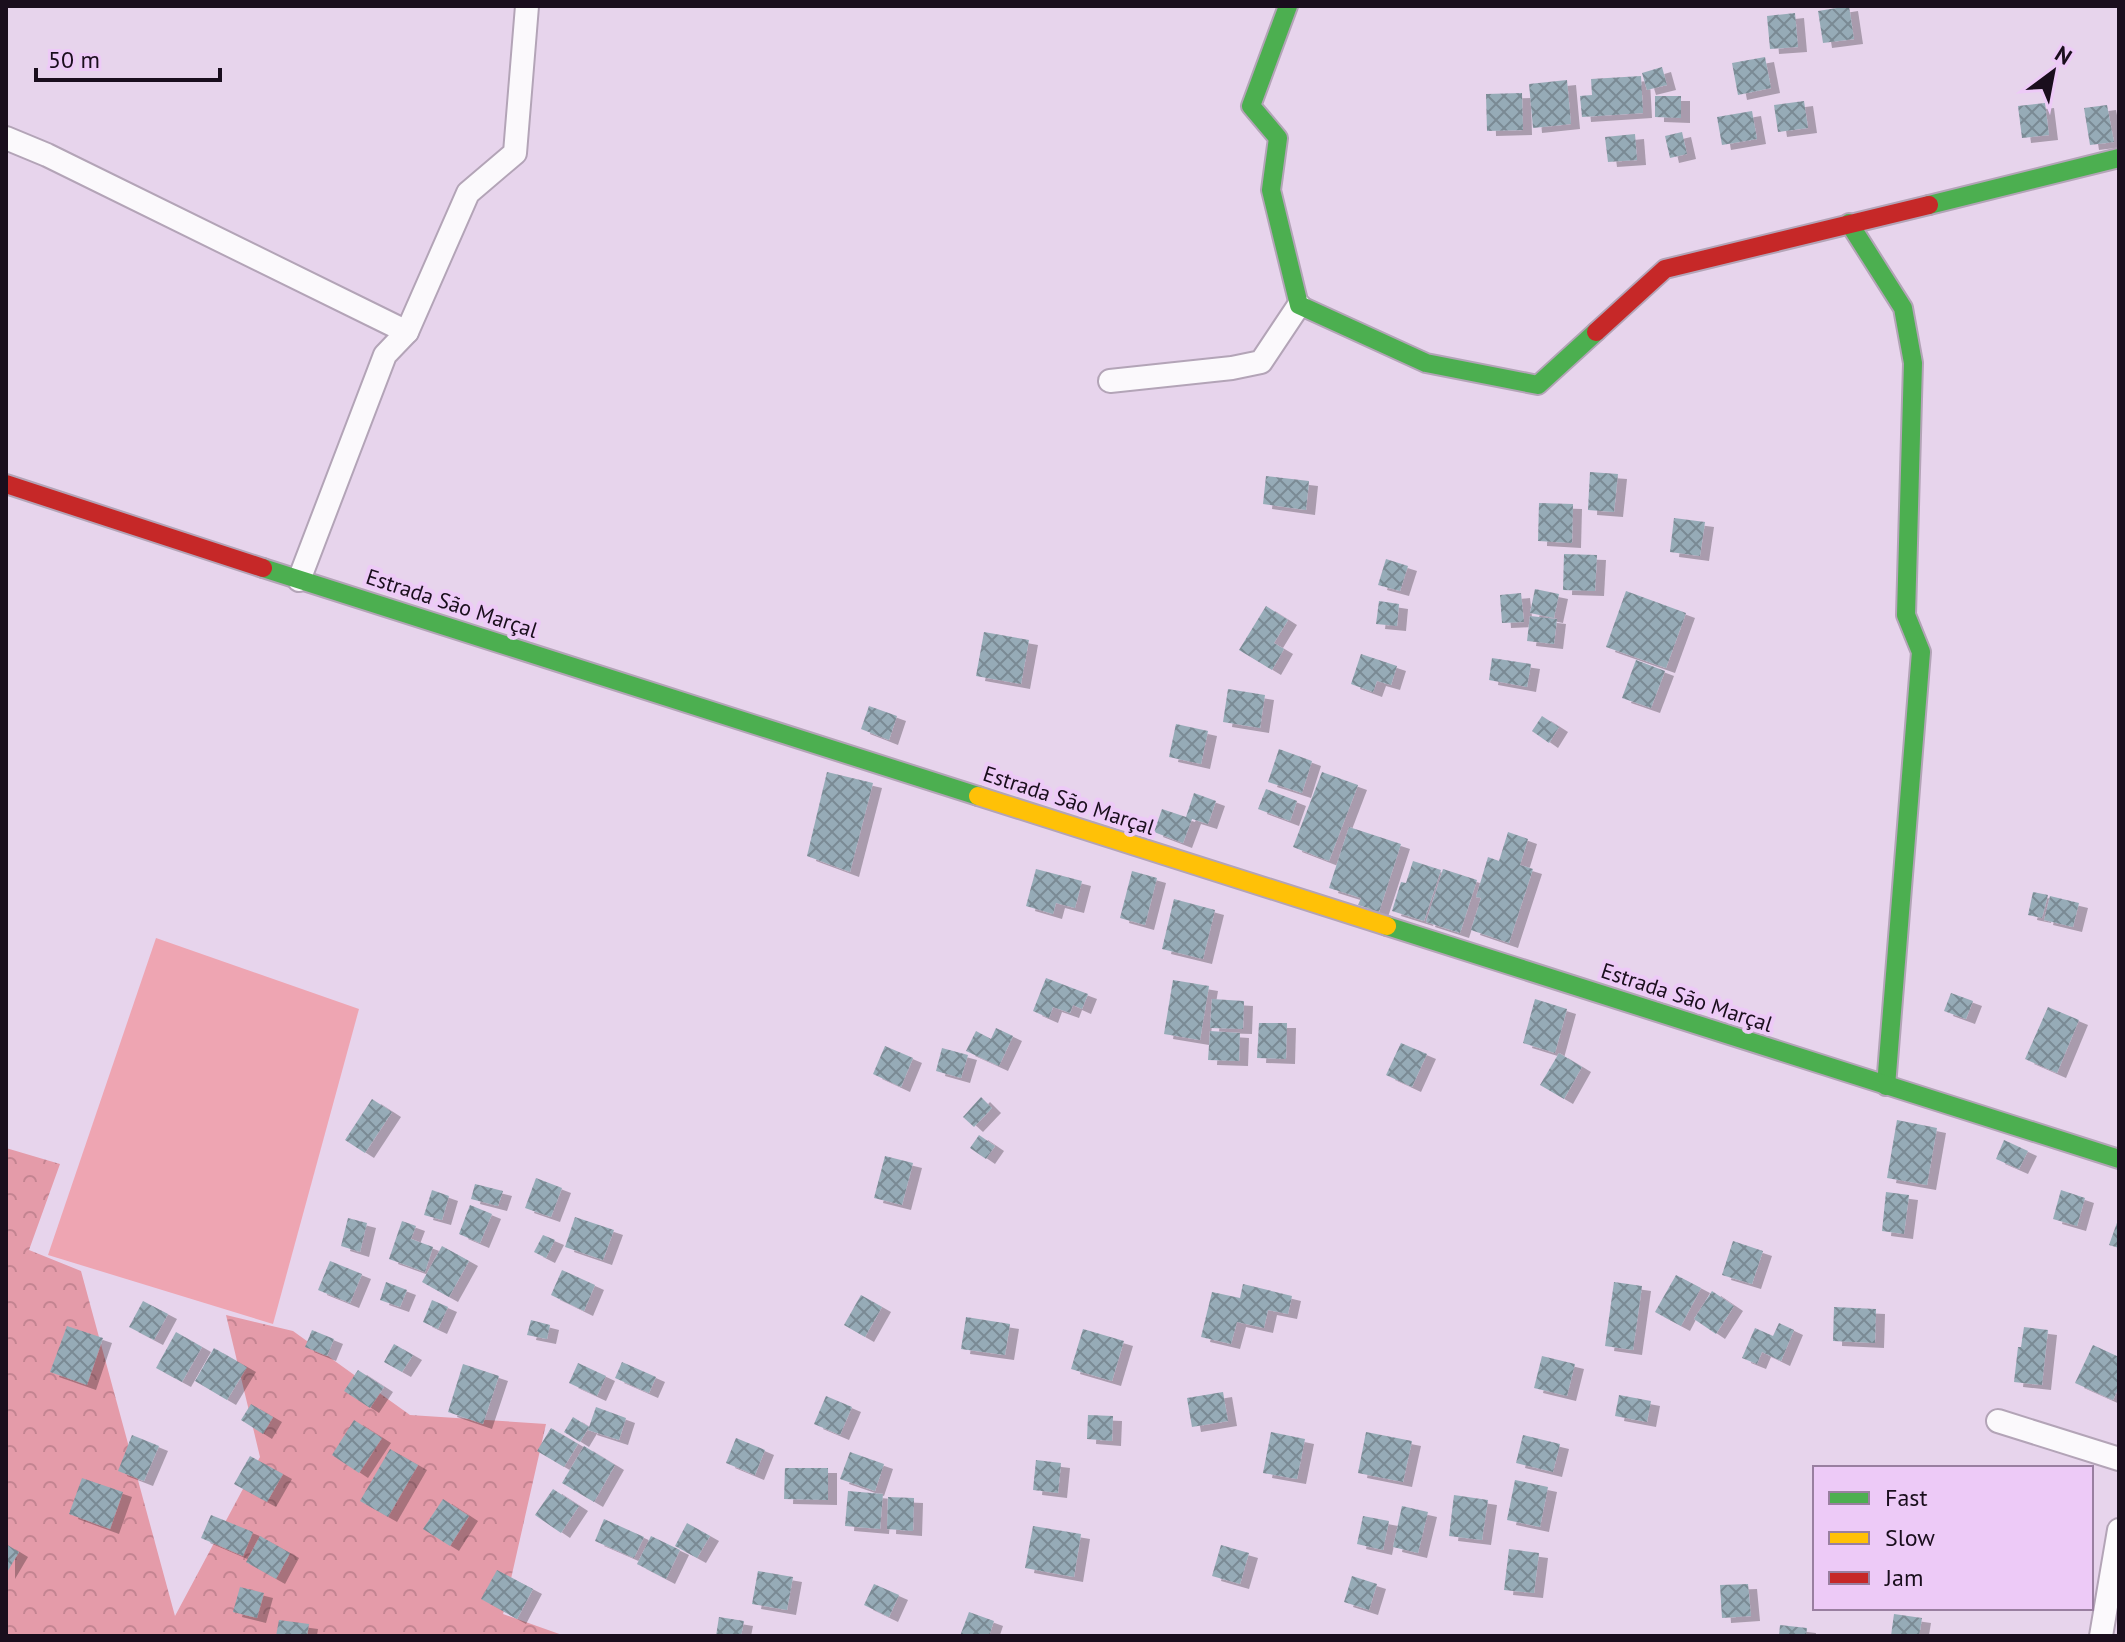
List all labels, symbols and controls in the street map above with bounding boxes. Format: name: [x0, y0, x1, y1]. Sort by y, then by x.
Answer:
scale bar: [36, 32, 220, 82]
north arrow: [2013, 32, 2093, 112]
text: N: [2050, 39, 2077, 71]
text: 50 m: [48, 44, 100, 75]
street label: Estrada São Marçal: [363, 562, 542, 644]
street label: Estrada São Marçal: [980, 759, 1159, 841]
street label: Estrada São Marçal: [1598, 956, 1777, 1038]
legend: [1813, 1466, 2093, 1610]
text: Fast: [1885, 1482, 1928, 1513]
text: Slow: [1885, 1522, 1935, 1553]
text: Jam: [1884, 1562, 1923, 1593]

